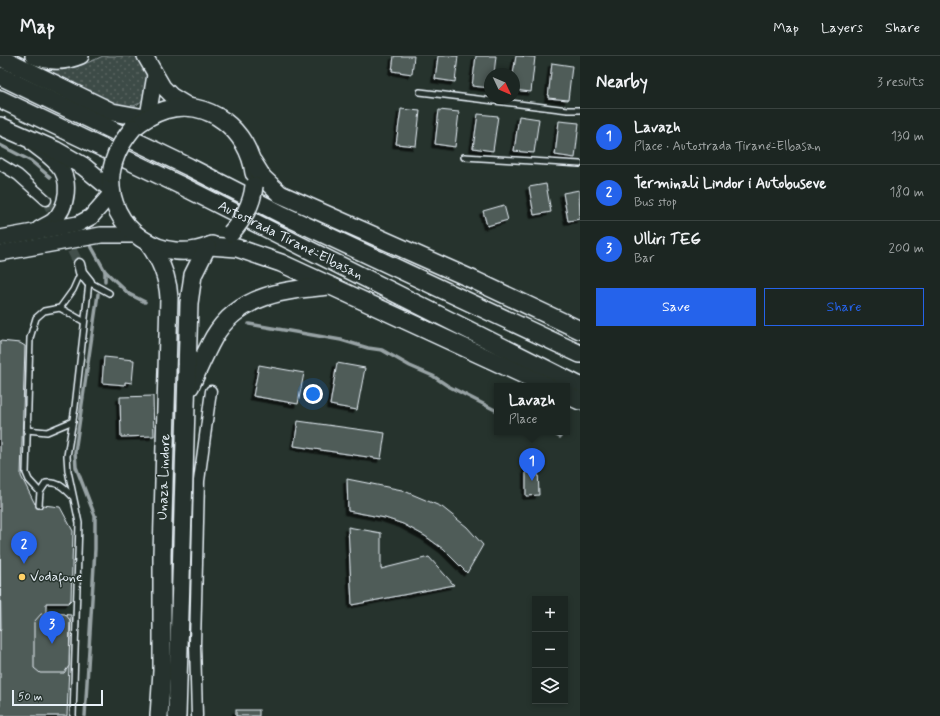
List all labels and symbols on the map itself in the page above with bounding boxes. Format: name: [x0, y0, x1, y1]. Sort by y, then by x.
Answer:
north arrow: [484, 68, 520, 104]
street label: Autostrada Tiranë-Elbasan: [215, 197, 366, 284]
your location: [303, 384, 323, 404]
street label: Unaza Lindore: [153, 433, 175, 520]
pin: 1: [519, 448, 545, 481]
pin: 2: [11, 531, 37, 564]
place label: Vodafone: [30, 568, 83, 588]
marker: Vodafone: [17, 572, 27, 582]
pin: 3: [39, 611, 65, 644]
scale bar: [12, 688, 103, 707]

